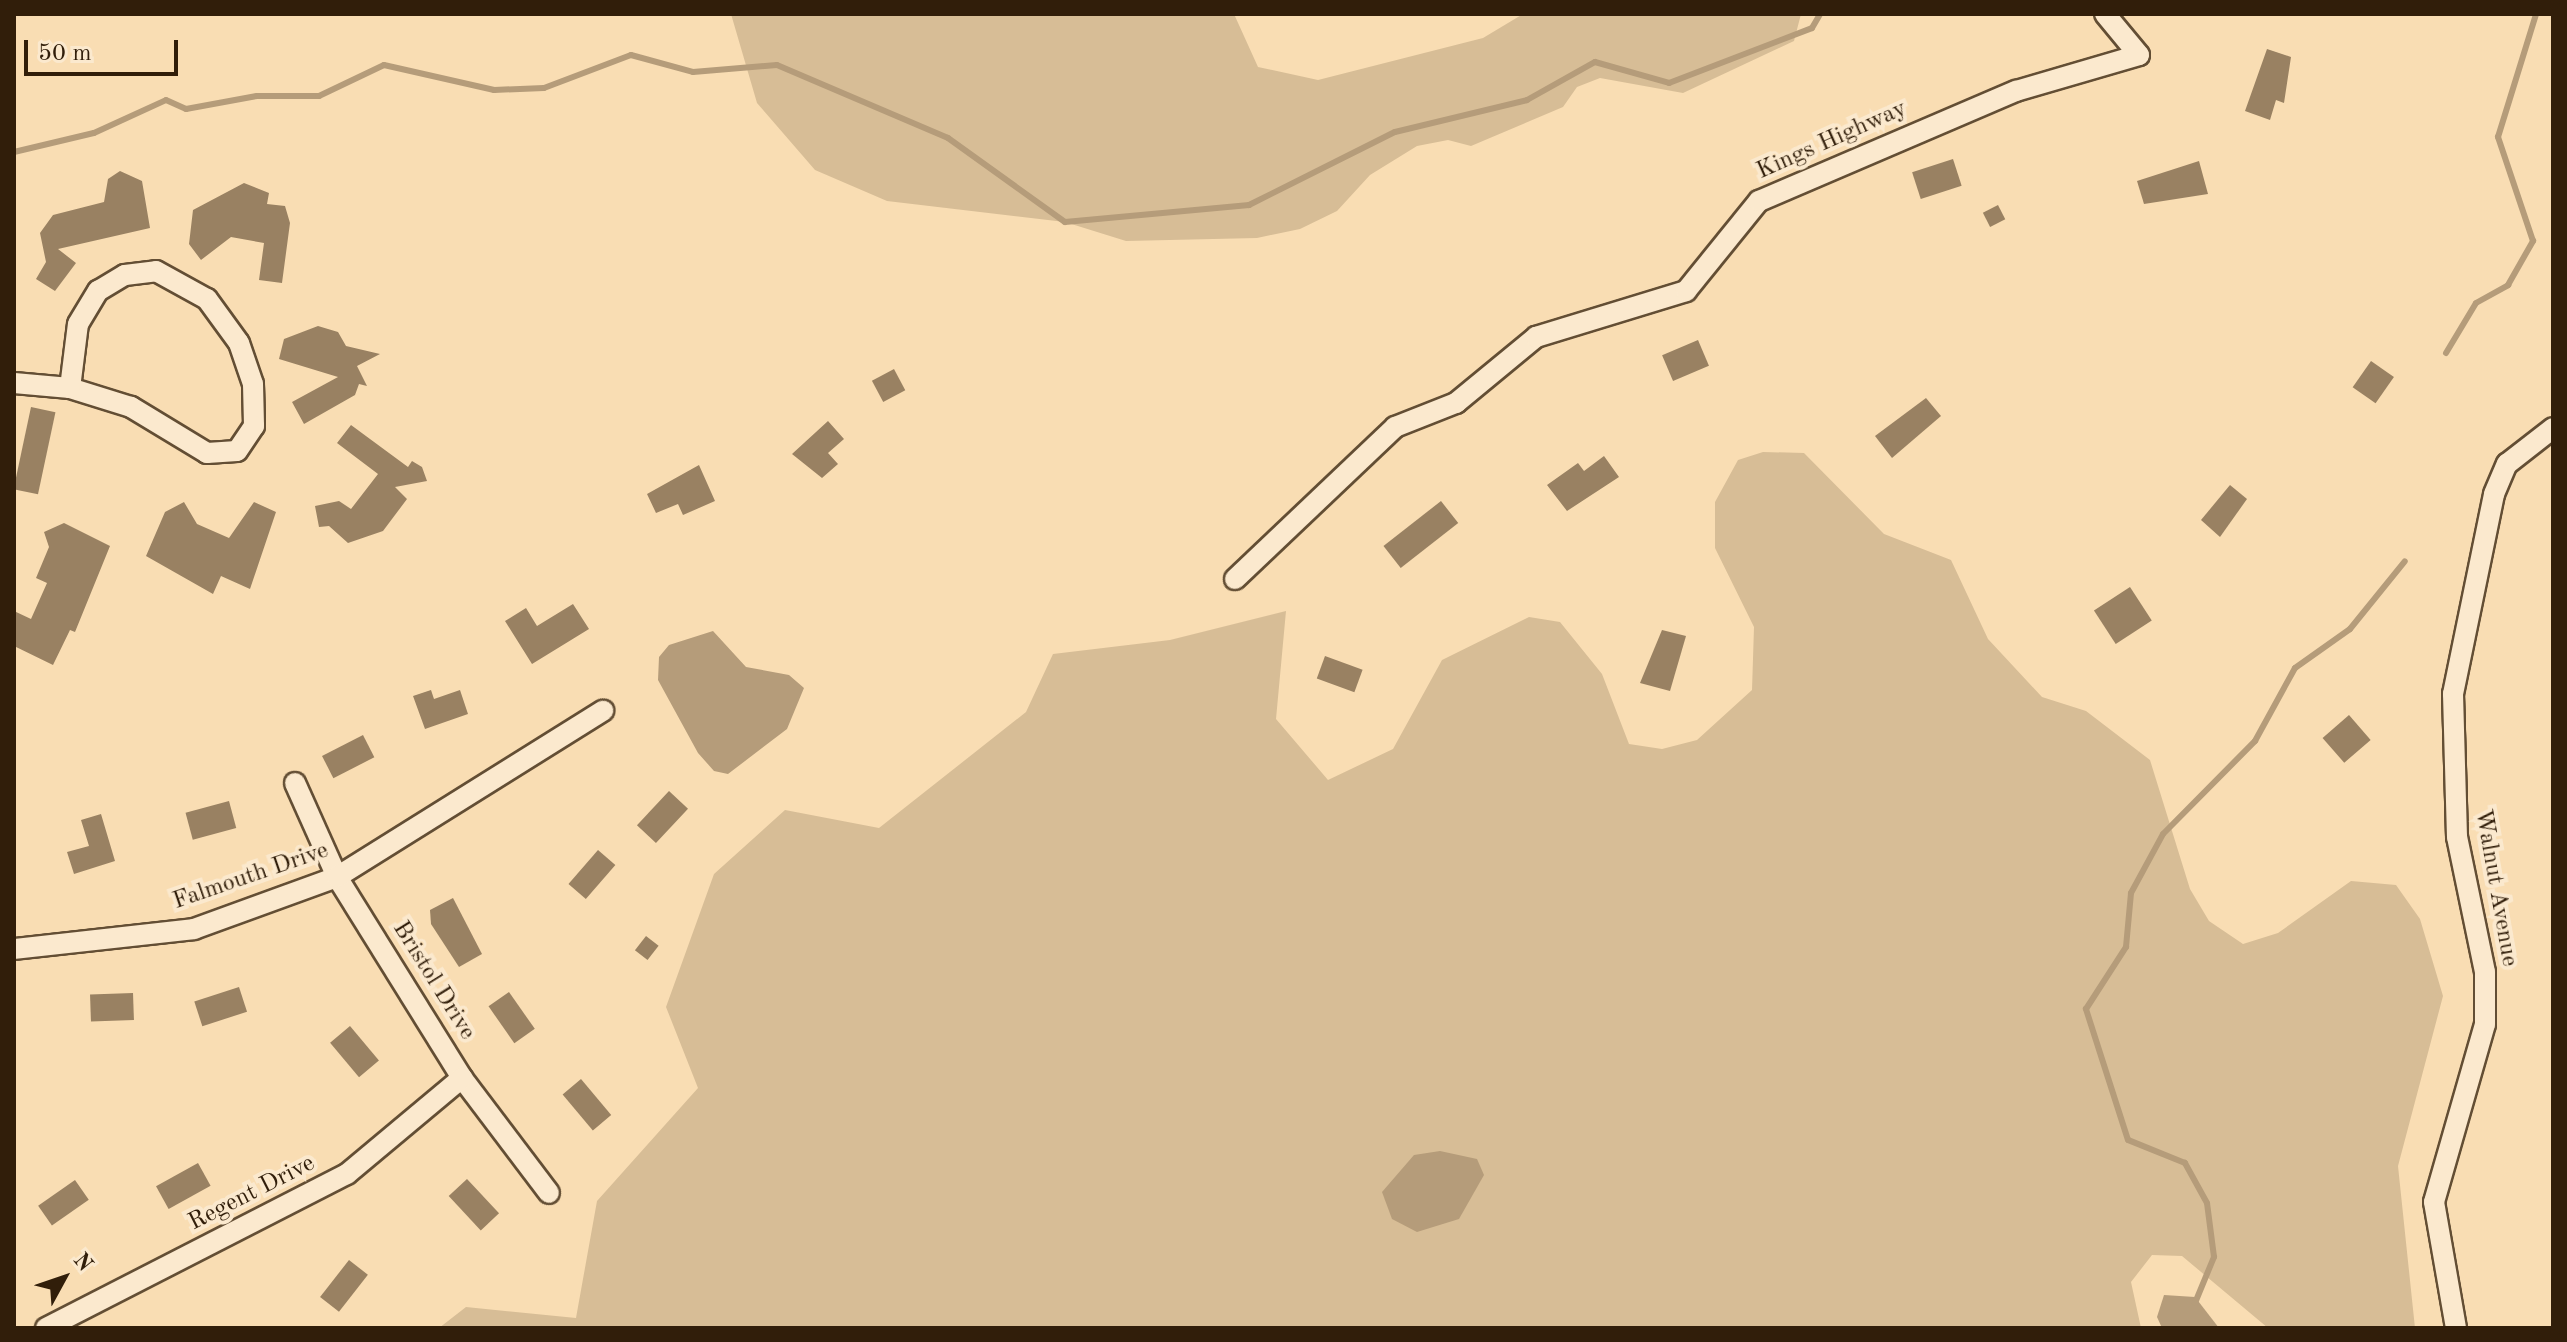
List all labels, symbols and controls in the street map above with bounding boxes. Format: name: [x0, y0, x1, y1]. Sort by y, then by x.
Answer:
scale bar: [28, 24, 182, 74]
text: 50 m: [38, 42, 92, 66]
street label: Kings Highway: [1753, 95, 1911, 187]
street label: Walnut Avenue: [2467, 807, 2523, 969]
street label: Falmouth Drive: [169, 837, 333, 917]
street label: Bristol Drive: [385, 916, 481, 1046]
street label: Regent Drive: [184, 1150, 320, 1238]
north arrow: [24, 1238, 104, 1318]
text: N: [69, 1249, 96, 1276]

